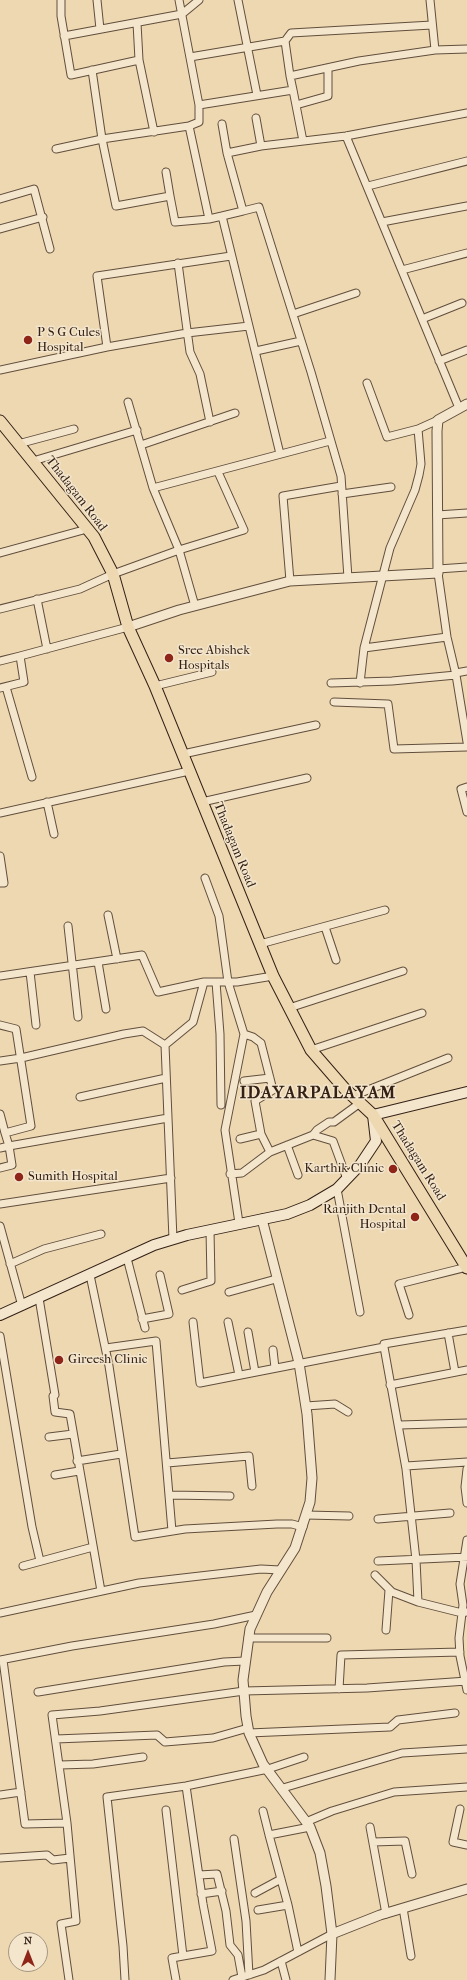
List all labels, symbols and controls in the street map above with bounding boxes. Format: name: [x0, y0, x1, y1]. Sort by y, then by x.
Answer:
place label: P S G Cules Hospital: [37, 325, 100, 356]
marker: P S G Cules Hospital: [22, 334, 34, 346]
street label: Thadagam Road: [42, 453, 110, 535]
place label: Sree Abishek Hospitals: [178, 643, 250, 674]
marker: Sree Abishek Hospitals: [163, 652, 175, 664]
street label: Thadagam Road: [210, 800, 258, 890]
district label: IDAYARPALAYAM: [240, 1084, 396, 1104]
street label: Thadagam Road: [387, 1118, 449, 1204]
place label: Karthik Clinic: [304, 1161, 384, 1177]
marker: Karthik Clinic: [387, 1163, 399, 1175]
place label: Sumith Hospital: [28, 1169, 118, 1185]
marker: Sumith Hospital: [13, 1171, 25, 1183]
place label: Ranjith Dental Hospital: [323, 1202, 406, 1233]
marker: Ranjith Dental Hospital: [409, 1211, 421, 1223]
place label: Gireesh Clinic: [68, 1352, 147, 1368]
marker: Gireesh Clinic: [53, 1354, 65, 1366]
north arrow: [8, 1932, 48, 1972]
text: N: [24, 1934, 32, 1947]

